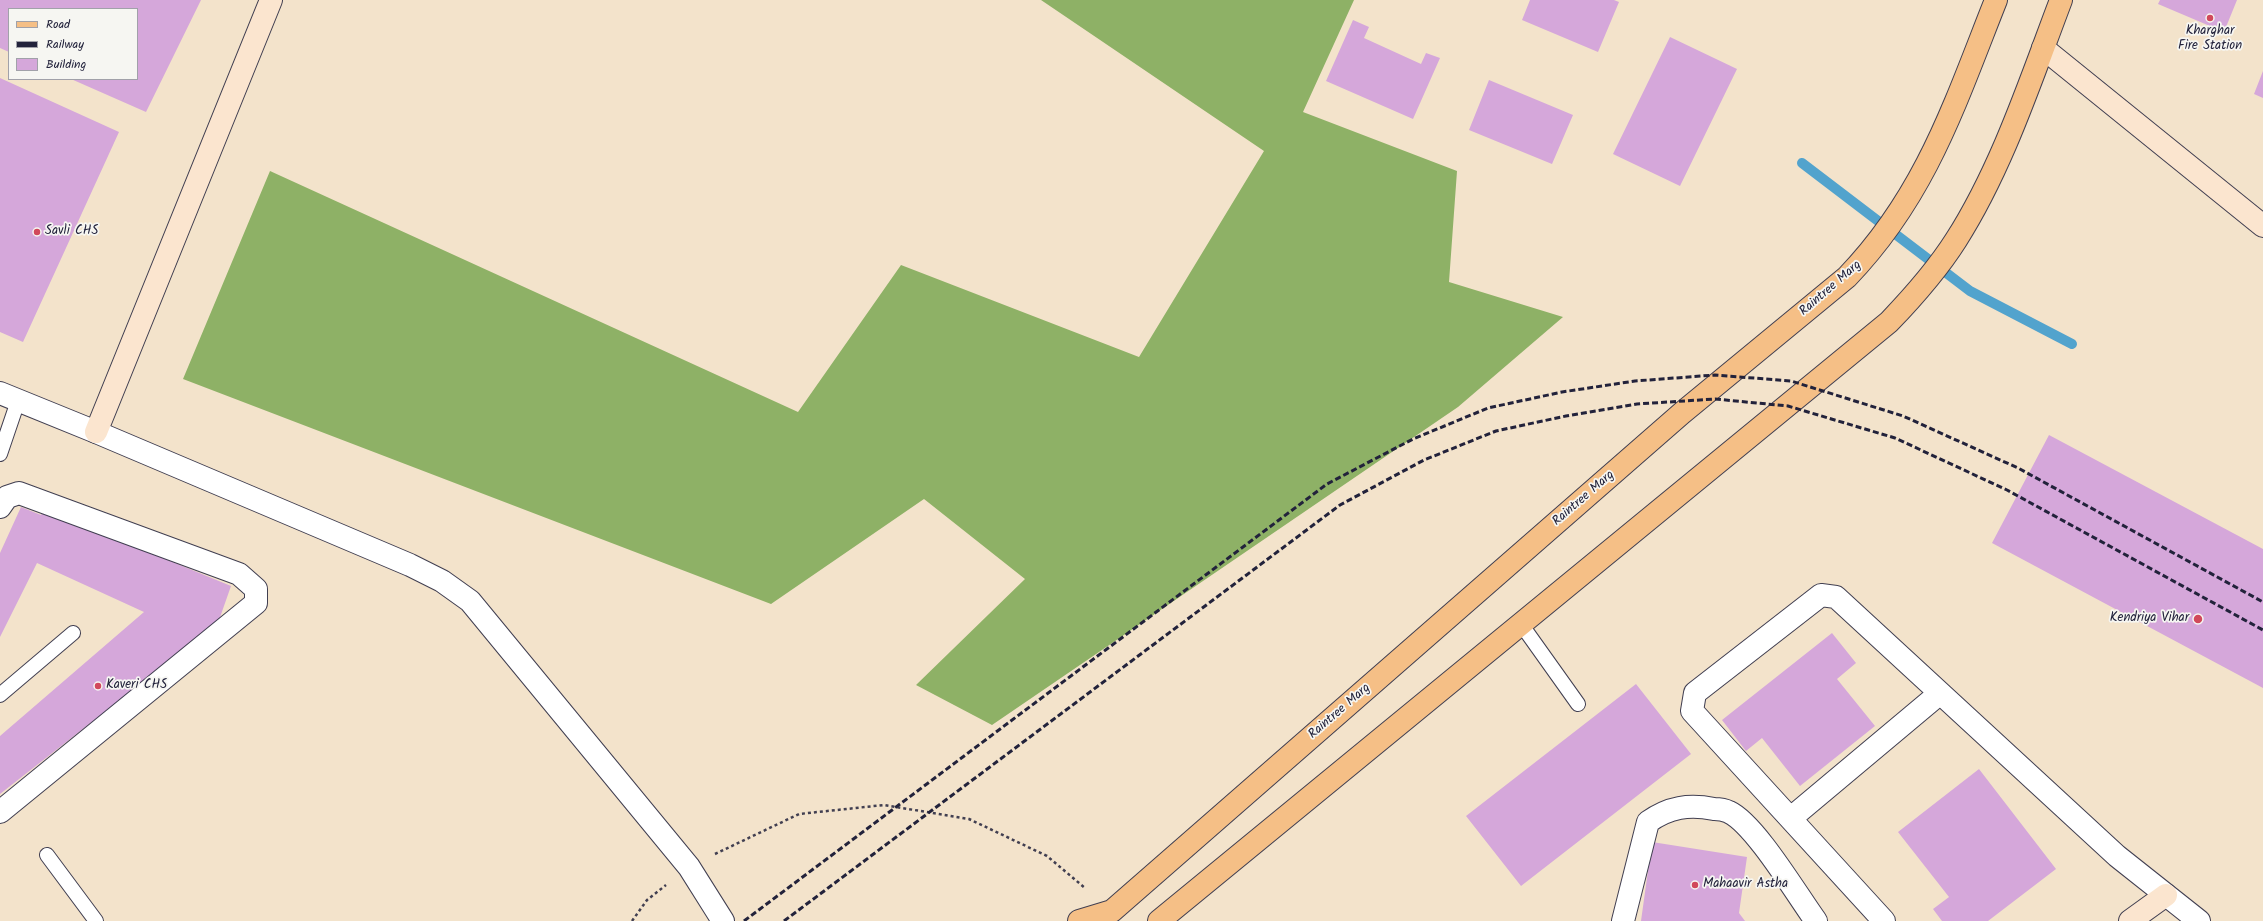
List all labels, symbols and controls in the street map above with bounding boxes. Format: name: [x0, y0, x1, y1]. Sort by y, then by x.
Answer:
legend: [8, 8, 138, 80]
marker: Kharghar Fire Station: [2205, 13, 2215, 23]
text: Road: [46, 15, 70, 34]
place label: Kharghar Fire Station: [2178, 24, 2242, 55]
text: Railway: [46, 35, 84, 54]
text: Building: [46, 55, 86, 74]
place label: Savli CHS: [45, 224, 98, 240]
marker: Savli CHS: [32, 227, 42, 237]
street label: Raintree Marg: [1797, 258, 1865, 320]
street label: Raintree Marg: [1550, 468, 1618, 530]
place label: Kendriya Vihar: [2110, 611, 2189, 627]
marker: Kendriya Vihar: [2192, 613, 2204, 625]
place label: Kaveri CHS: [106, 678, 167, 694]
marker: Kaveri CHS: [93, 681, 103, 691]
street label: Raintree Marg: [1306, 681, 1374, 743]
place label: Mahaavir Astha: [1703, 877, 1788, 893]
marker: Mahaavir Astha: [1690, 880, 1700, 890]

